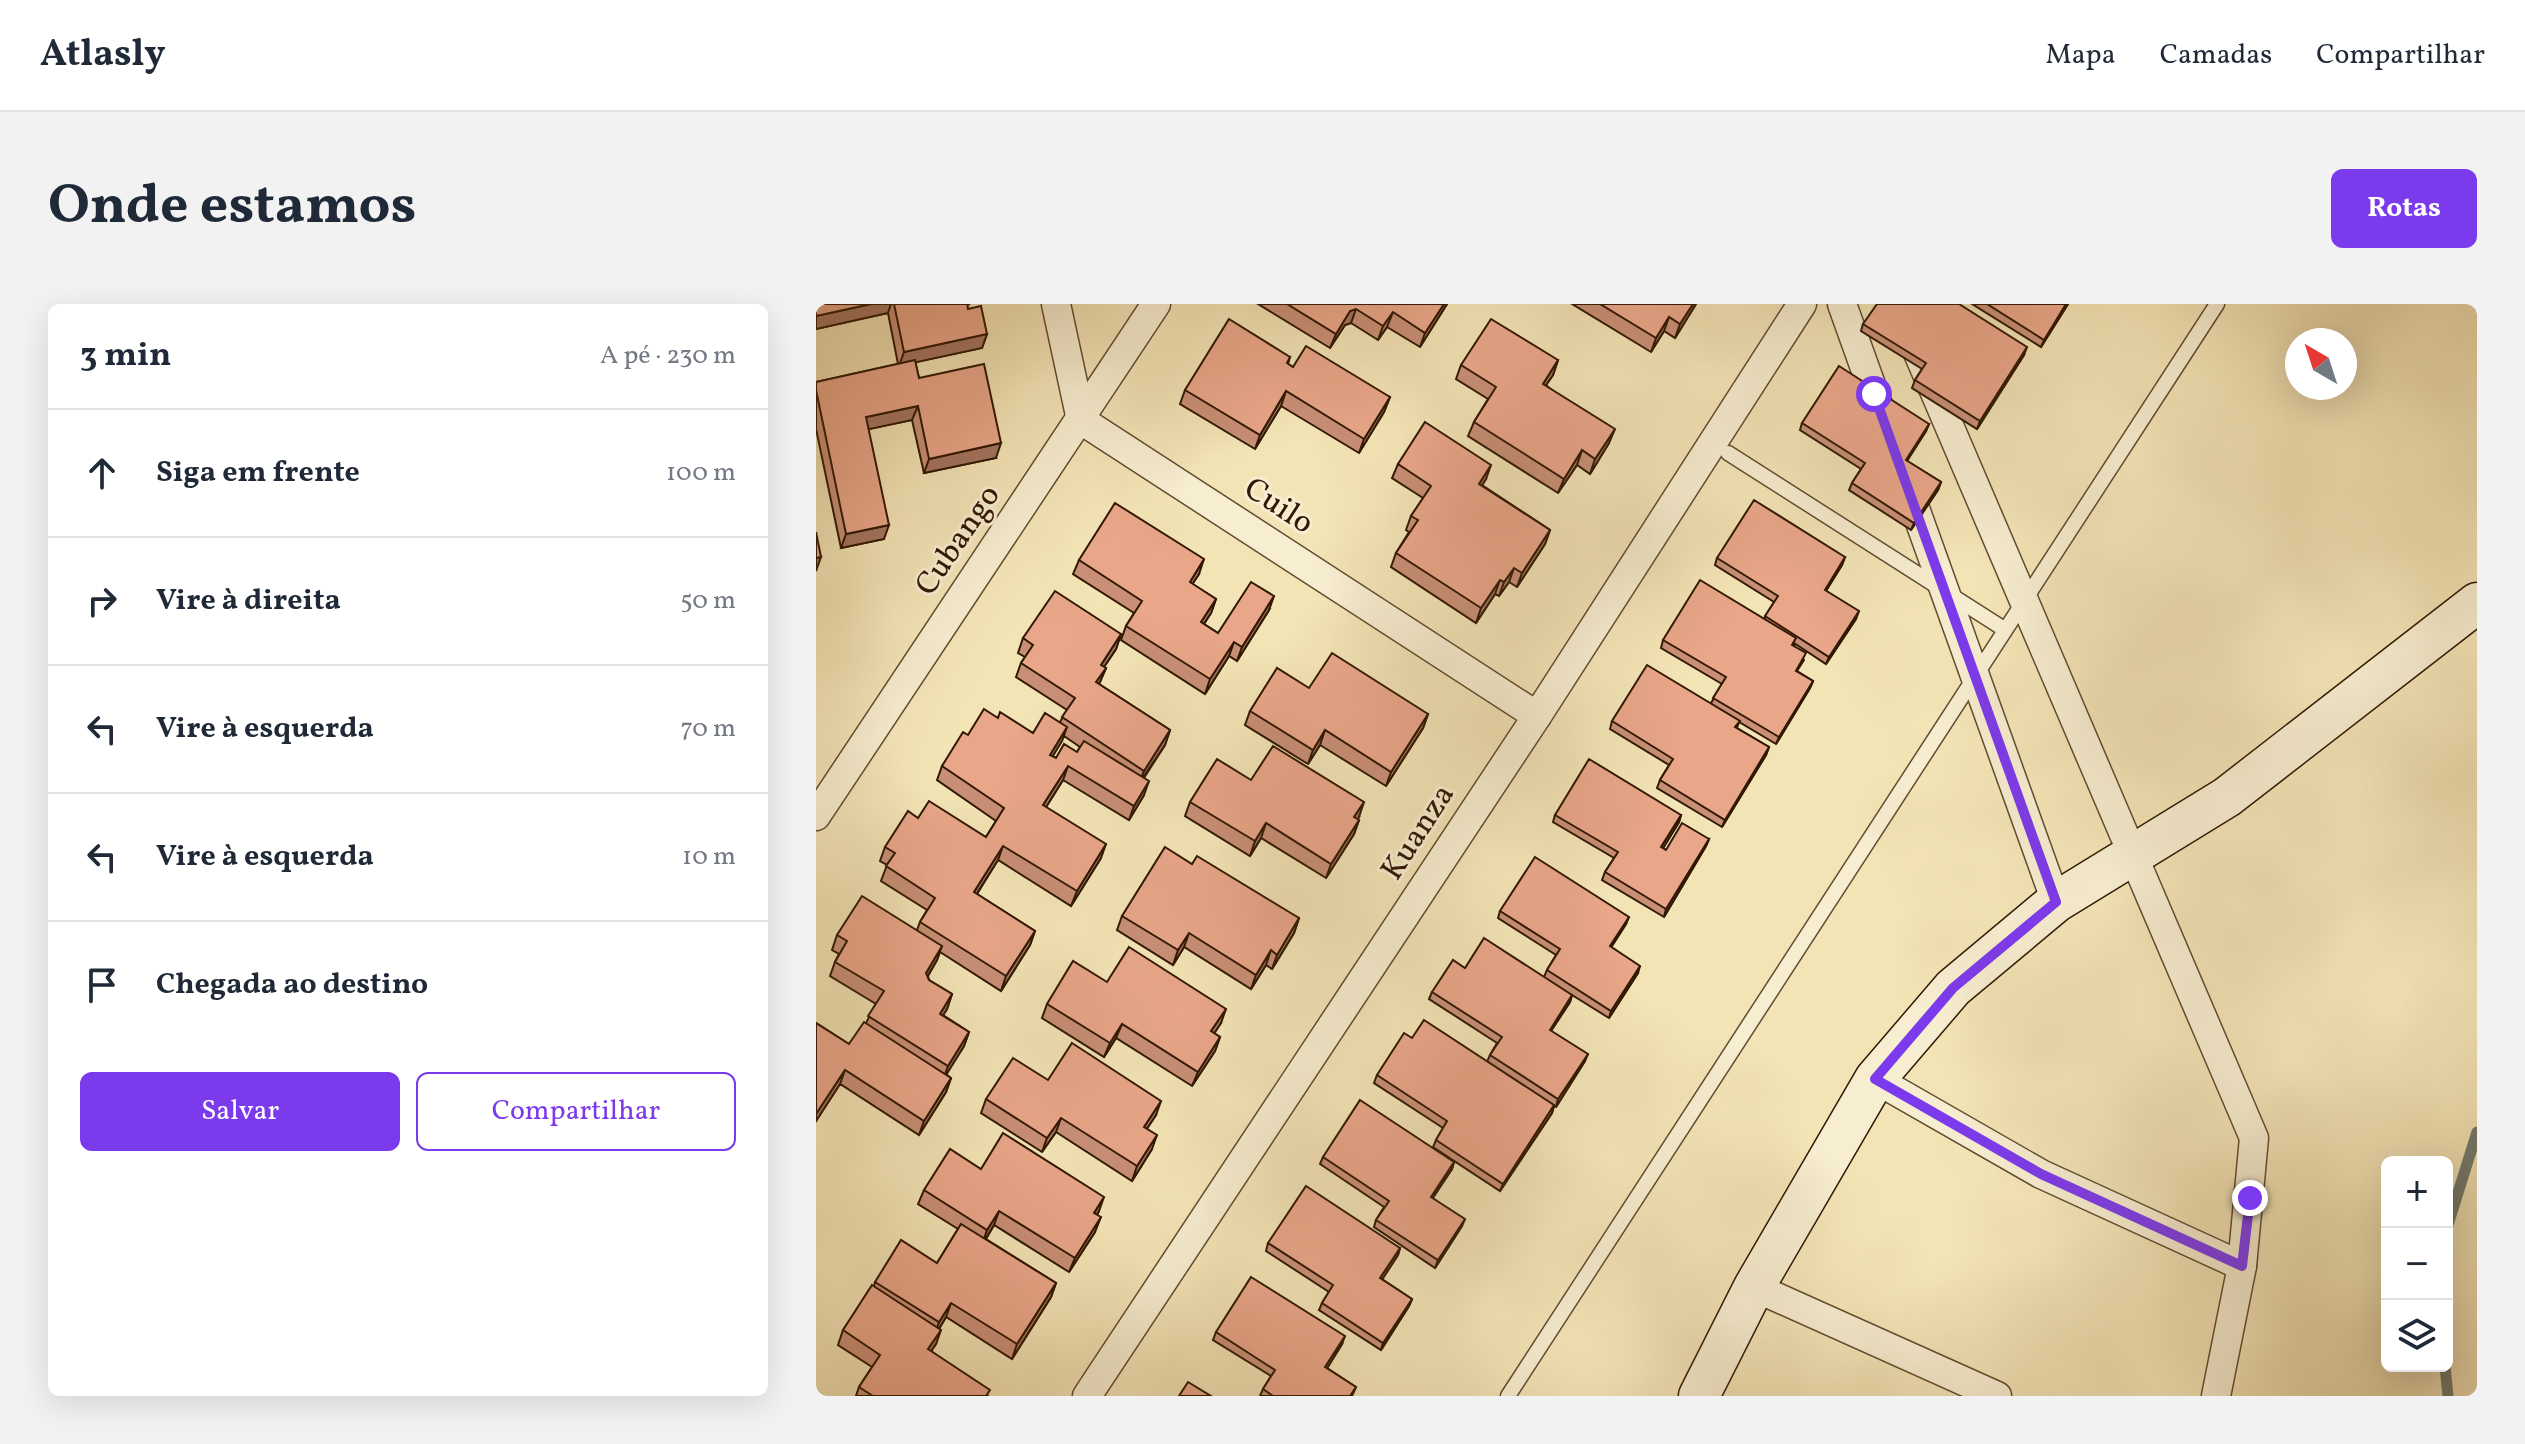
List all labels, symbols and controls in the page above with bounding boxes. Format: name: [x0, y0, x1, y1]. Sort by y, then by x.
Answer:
text: Atlasly: [40, 29, 166, 82]
text: Mapa: [2046, 36, 2116, 75]
text: Camadas: [2160, 36, 2272, 75]
text: Compartilhar: [2316, 36, 2485, 75]
text: Onde estamos: [48, 169, 417, 247]
button: Rotas: [2331, 169, 2477, 248]
north arrow: [2285, 328, 2357, 400]
text: 3 min: [80, 333, 171, 380]
text: A pé · 230 m: [600, 338, 736, 374]
route start: [1856, 376, 1892, 412]
icon: ahead: [80, 451, 124, 495]
text: Siga em frente: [156, 452, 360, 494]
text: 100 m: [666, 455, 736, 491]
street label: Cuilo: [1234, 468, 1322, 546]
street label: Cubango: [906, 477, 1012, 605]
icon: right: [80, 579, 124, 623]
text: Vire à direita: [156, 580, 341, 622]
text: 50 m: [680, 583, 736, 619]
icon: left: [80, 707, 124, 751]
text: Vire à esquerda: [156, 708, 374, 750]
text: 70 m: [681, 711, 736, 747]
street label: Kuanza: [1371, 776, 1467, 890]
icon: left: [80, 835, 124, 879]
text: Vire à esquerda: [156, 836, 374, 878]
text: 10 m: [682, 839, 736, 875]
icon: arrive: [80, 963, 124, 1007]
text: Chegada ao destino: [156, 964, 428, 1006]
button: Salvar: [80, 1072, 400, 1151]
button: Compartilhar: [416, 1072, 736, 1151]
map controls: [2381, 1156, 2453, 1372]
button: +: [2381, 1156, 2453, 1228]
route end: [2232, 1180, 2268, 1216]
button: −: [2381, 1228, 2453, 1300]
button: layers: [2381, 1300, 2453, 1372]

